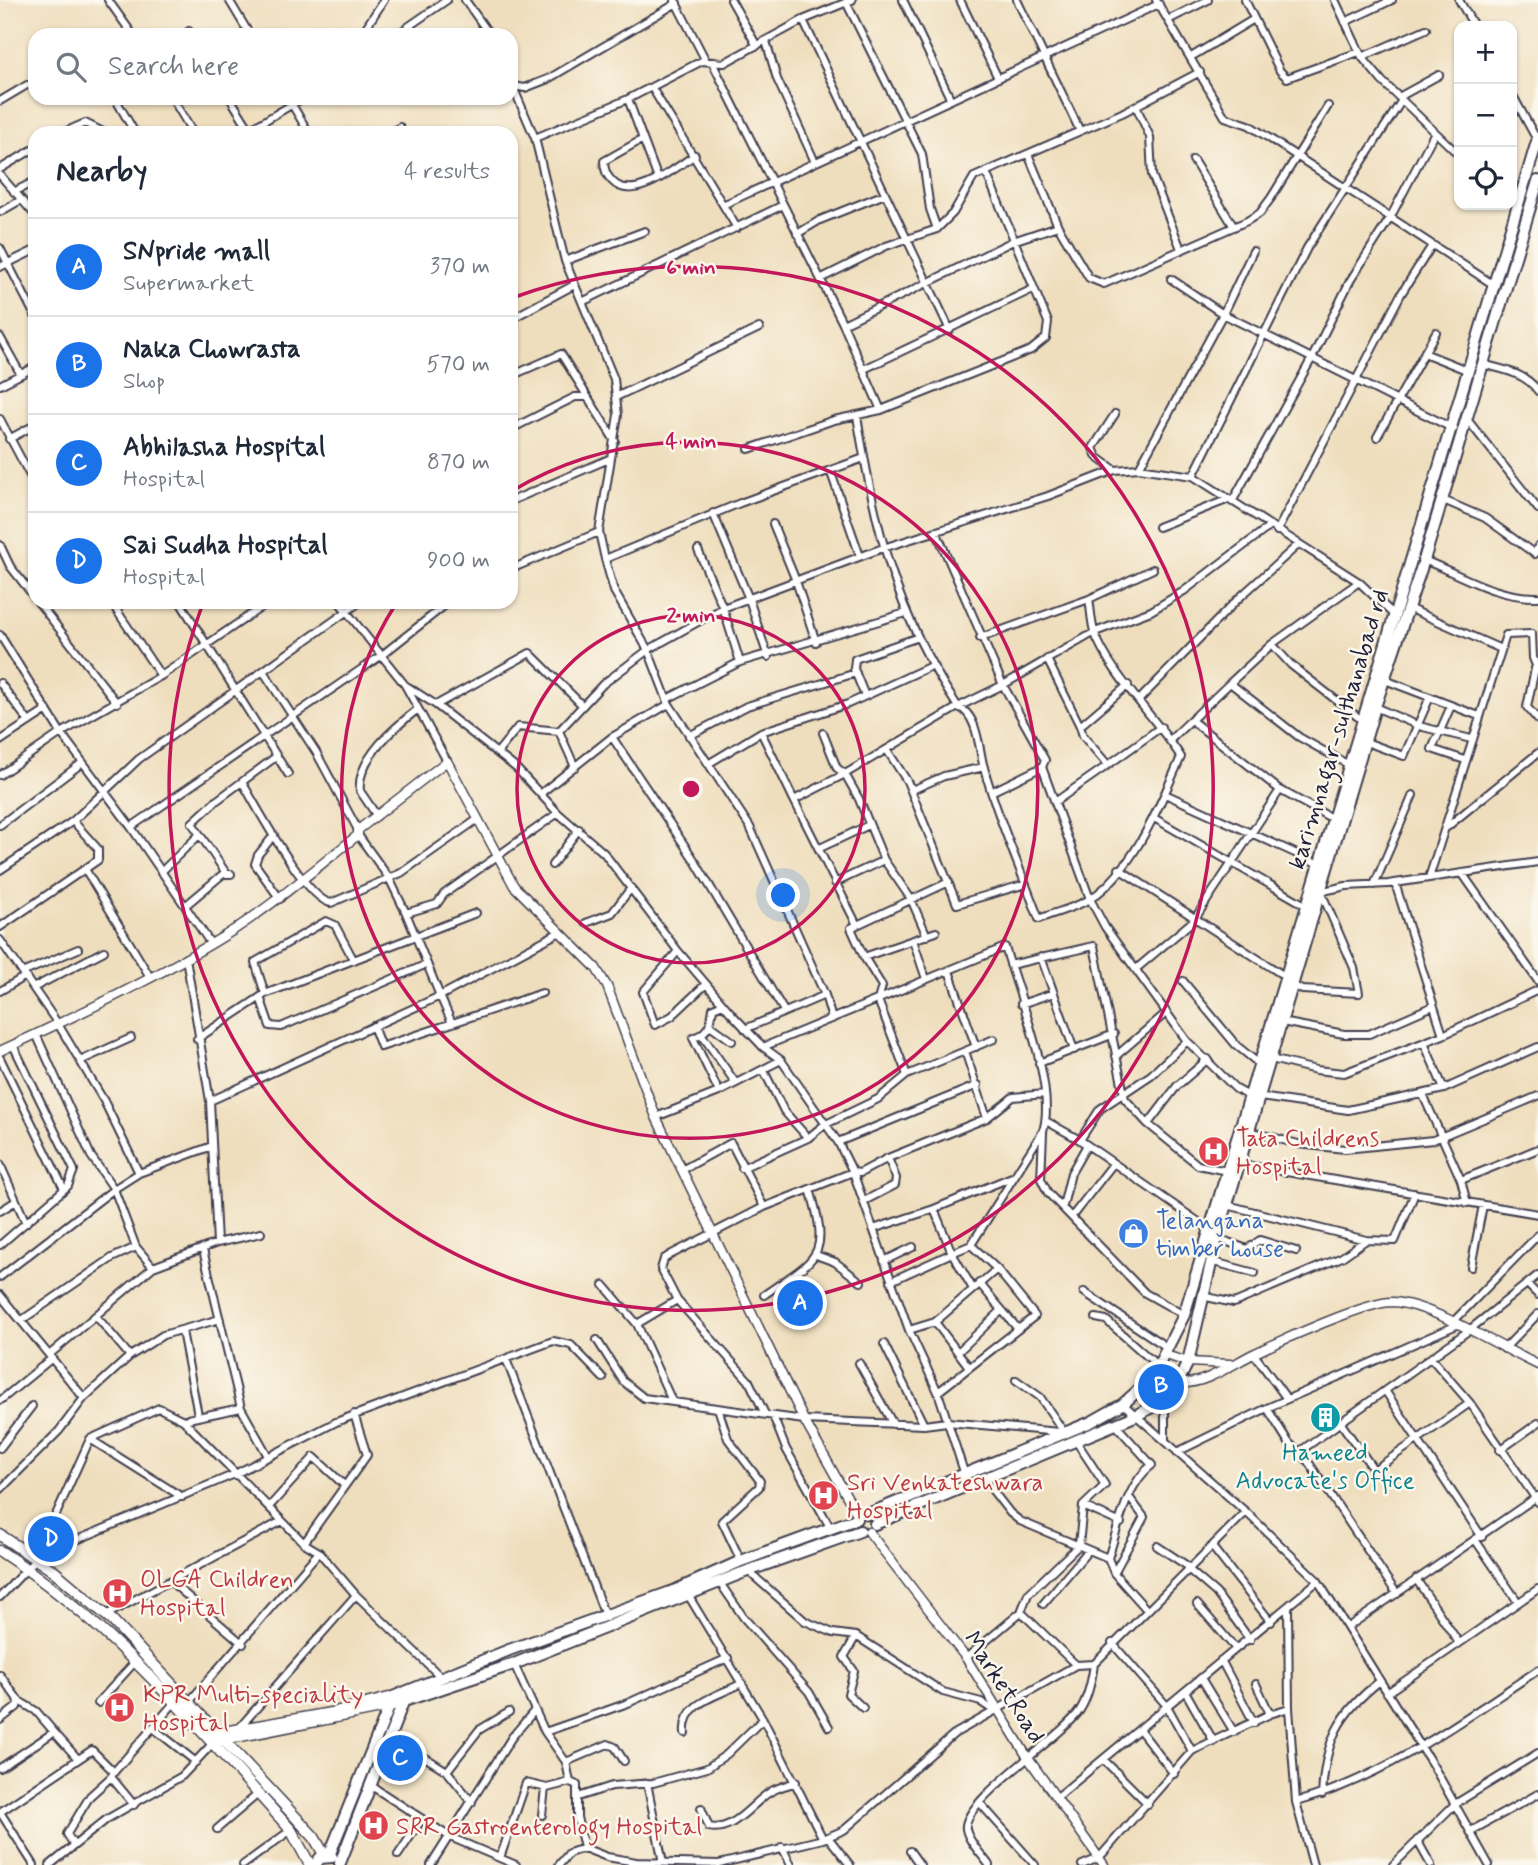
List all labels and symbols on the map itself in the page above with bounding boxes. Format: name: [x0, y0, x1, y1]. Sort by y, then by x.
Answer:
text: 6 min: [666, 254, 716, 282]
text: 4 min: [665, 428, 717, 456]
street label: karimnagar-sulthanabad rd: [1282, 586, 1400, 874]
text: 2 min: [666, 602, 716, 630]
centre of rings: [679, 777, 703, 801]
your location: [766, 878, 800, 912]
place label: Tata Childrens Hospital: [1236, 1124, 1379, 1183]
hospital icon: Tata Childrens Hospital: [1196, 1135, 1230, 1169]
place label: Telangana timber house: [1156, 1206, 1284, 1265]
shop icon: Telangana timber house: [1116, 1217, 1150, 1251]
pin: A: [777, 1277, 823, 1329]
pin: B: [1138, 1361, 1184, 1413]
building icon: Hameed Advocate's Office: [1308, 1401, 1342, 1435]
place label: Hameed Advocate's Office: [1236, 1438, 1415, 1497]
place label: Sri Venkateshwara Hospital: [847, 1468, 1043, 1527]
hospital icon: Sri Venkateshwara Hospital: [807, 1479, 841, 1513]
pin: D: [28, 1513, 74, 1565]
place label: OLGA Children Hospital: [140, 1565, 294, 1624]
hospital icon: OLGA Children Hospital: [100, 1576, 134, 1610]
street label: MarketRoad: [956, 1626, 1052, 1750]
place label: KPR Multi-speciality Hospital: [143, 1680, 363, 1739]
hospital icon: KPR Multi-speciality Hospital: [103, 1691, 137, 1725]
pin: C: [377, 1732, 423, 1784]
hospital icon: SRR Gastroenterology Hospital: [356, 1809, 390, 1843]
place label: SRR Gastroenterology Hospital: [396, 1812, 702, 1846]

